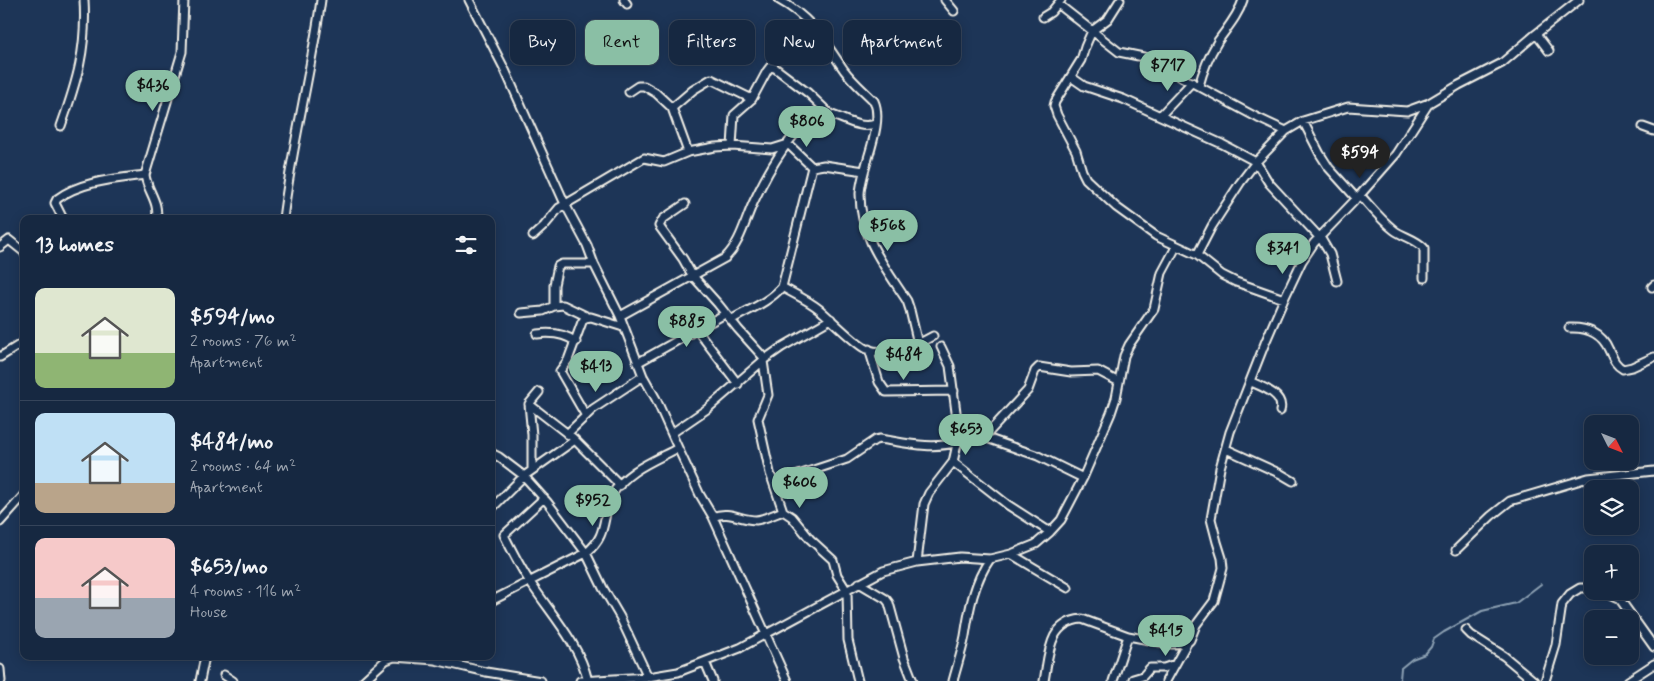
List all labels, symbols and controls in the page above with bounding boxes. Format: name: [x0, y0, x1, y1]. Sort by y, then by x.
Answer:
chip: Buy: [510, 20, 575, 65]
chip: Rent: [585, 20, 659, 65]
chip: Filters: [669, 20, 755, 65]
chip: New: [765, 20, 833, 65]
chip: Apartment: [843, 20, 961, 65]
pin: $717: [1138, 49, 1198, 92]
text: $717: [1151, 55, 1185, 76]
pin: $436: [123, 70, 183, 112]
text: $436: [136, 75, 170, 96]
pin: $806: [777, 106, 837, 148]
text: $806: [789, 111, 825, 132]
pin: $594: [1330, 136, 1390, 179]
text: $594: [1341, 142, 1379, 163]
pin: $568: [858, 210, 918, 252]
text: $568: [870, 215, 906, 236]
text: 13 homes: [35, 231, 114, 259]
icon: filters: [452, 231, 480, 259]
pin: $341: [1253, 232, 1313, 275]
text: $341: [1267, 238, 1299, 259]
text: $594/mo: [190, 303, 275, 331]
pin: $885: [657, 306, 717, 348]
icon: home: [75, 308, 135, 368]
text: $885: [669, 311, 705, 332]
text: 2 rooms · 76 m²: [190, 331, 297, 352]
pin: $484: [874, 338, 934, 381]
text: $484: [886, 344, 922, 365]
pin: $413: [566, 350, 626, 393]
text: Apartment: [190, 352, 263, 373]
text: $413: [580, 356, 612, 377]
pin: $653: [936, 414, 996, 456]
north arrow: [1584, 415, 1639, 470]
map controls: [1584, 415, 1639, 665]
text: $653: [950, 419, 982, 440]
text: $484/mo: [190, 428, 273, 456]
icon: home: [75, 433, 135, 493]
text: 2 rooms · 64 m²: [190, 456, 296, 477]
pin: $606: [770, 466, 830, 509]
text: $606: [783, 472, 817, 493]
text: Apartment: [190, 477, 263, 498]
button: layers: [1584, 480, 1639, 535]
pin: $952: [563, 484, 623, 527]
text: $952: [575, 490, 611, 511]
button: +: [1584, 545, 1639, 600]
text: $653/mo: [190, 553, 268, 581]
icon: home: [75, 558, 135, 618]
text: 4 rooms · 116 m²: [190, 581, 301, 602]
text: House: [190, 602, 228, 623]
button: −: [1584, 610, 1639, 665]
pin: $415: [1136, 614, 1196, 657]
text: $415: [1149, 620, 1183, 641]

